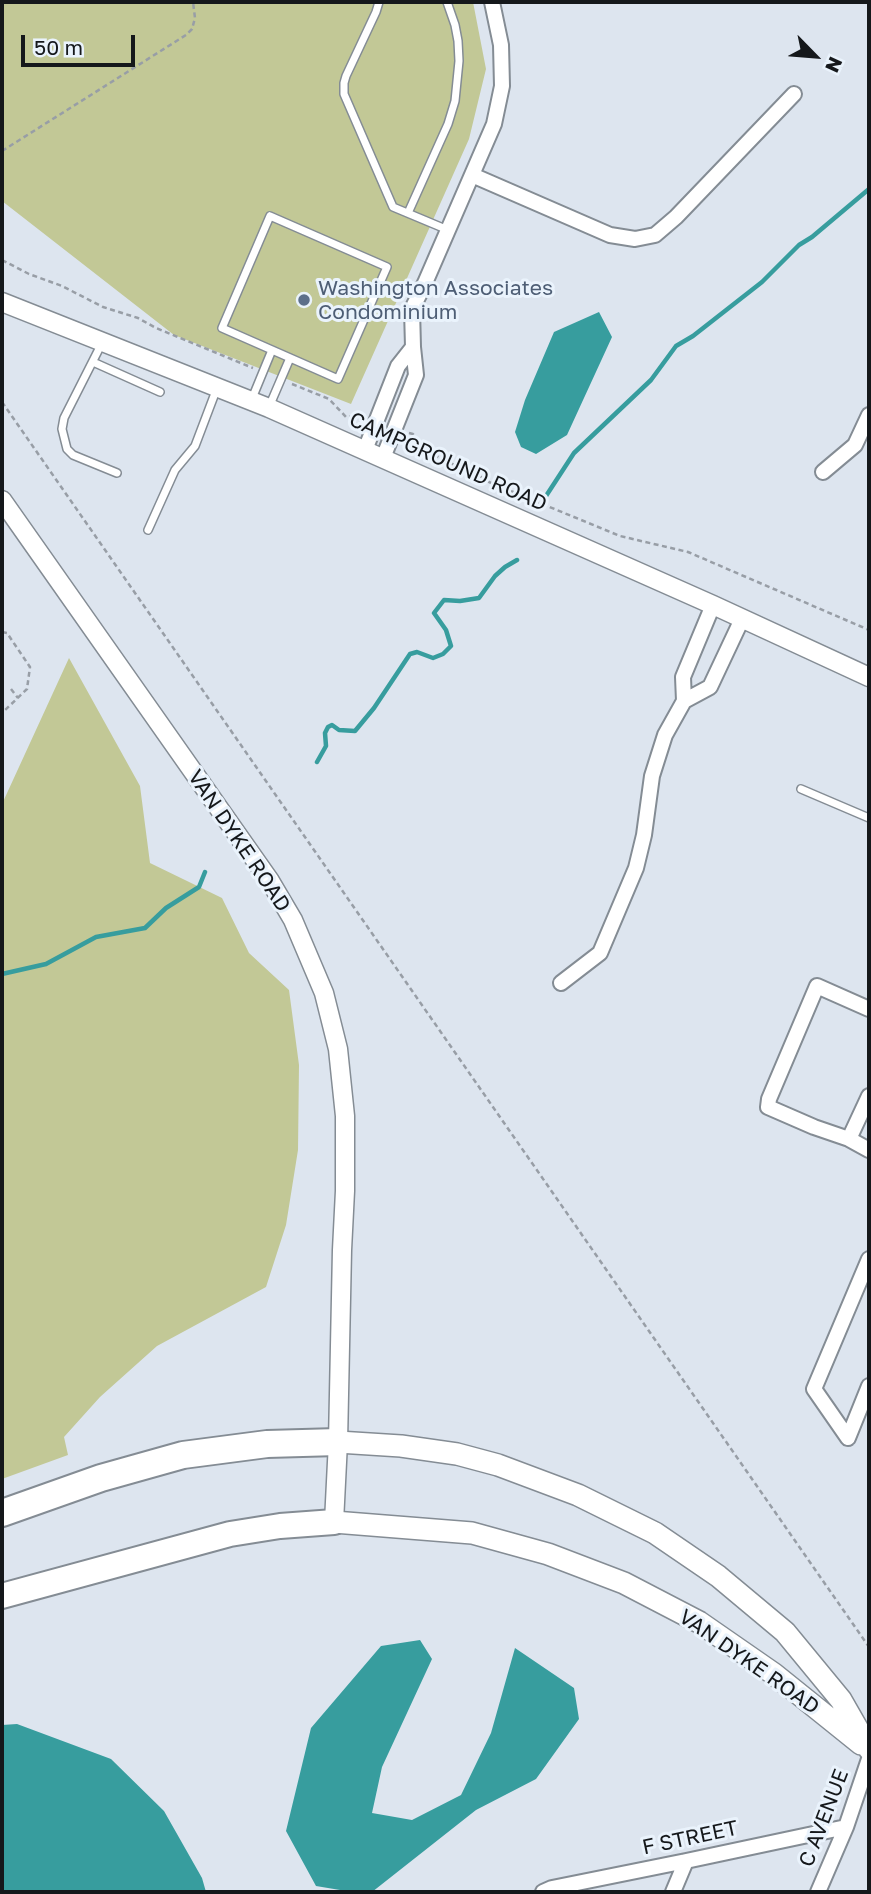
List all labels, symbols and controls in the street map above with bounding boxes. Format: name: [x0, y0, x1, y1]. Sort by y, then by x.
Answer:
scale bar: [24, 21, 138, 65]
north arrow: [780, 21, 850, 91]
text: 50 m: [34, 34, 83, 60]
text: N: [821, 54, 848, 76]
place label: Washington Associates Condominium: [318, 275, 553, 325]
marker: Washington Associates Condominium: [296, 292, 312, 308]
street label: CAMPGROUND ROAD: [345, 407, 551, 517]
street label: VAN DYKE ROAD: [182, 765, 296, 917]
street label: VAN DYKE ROAD: [674, 1604, 824, 1720]
street label: C AVENUE: [794, 1766, 854, 1870]
street label: F STREET: [640, 1816, 740, 1860]

